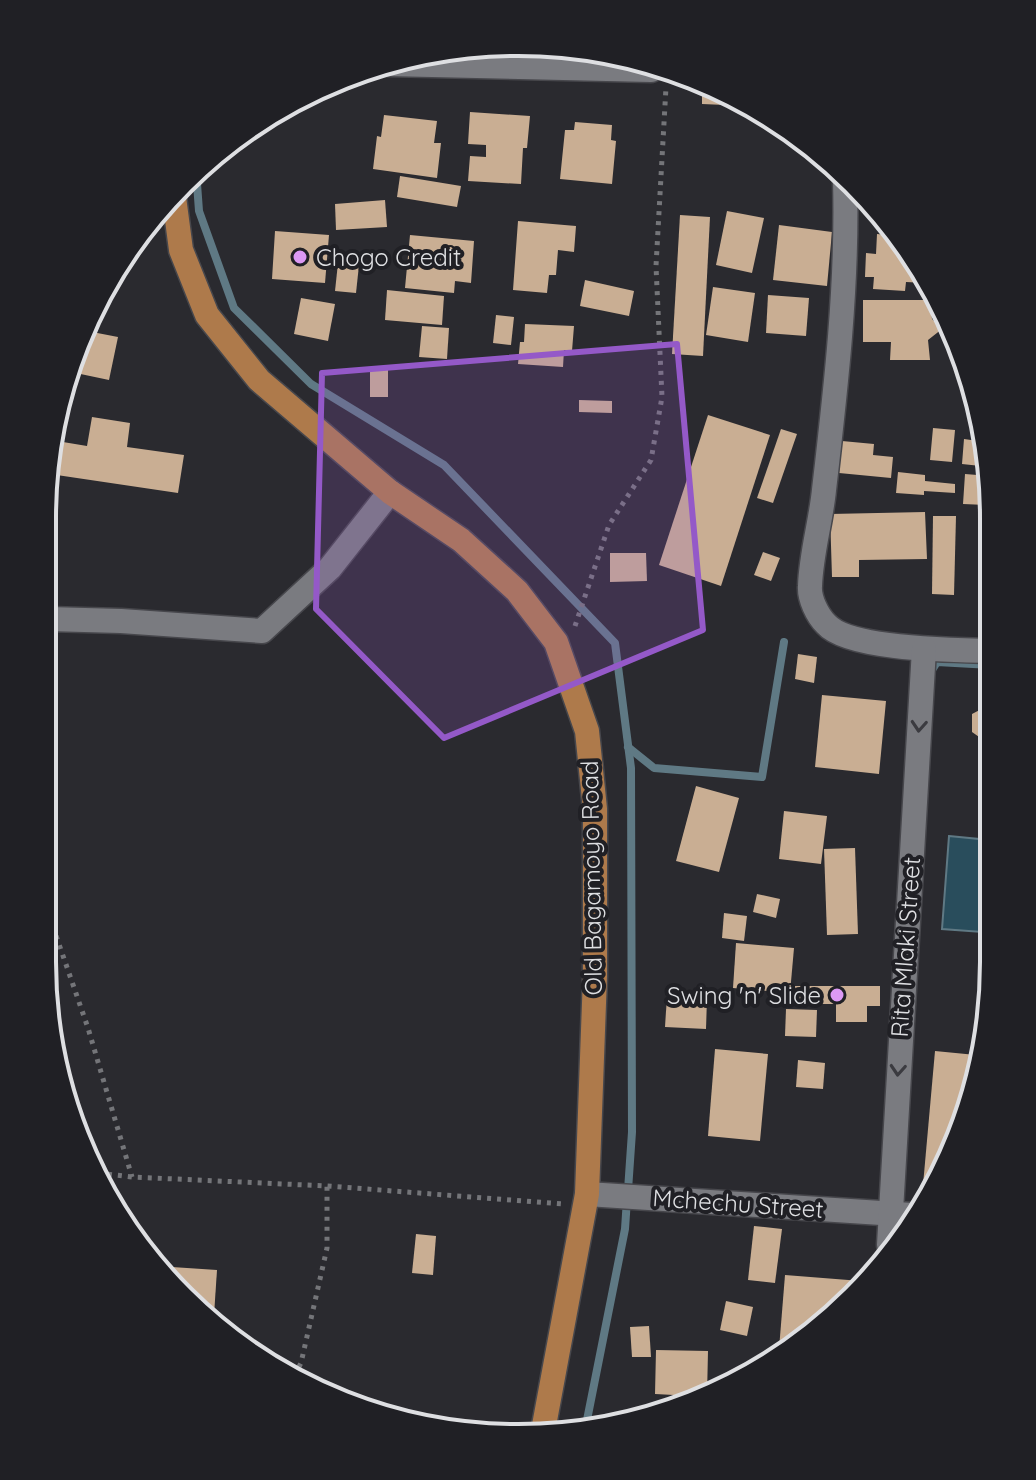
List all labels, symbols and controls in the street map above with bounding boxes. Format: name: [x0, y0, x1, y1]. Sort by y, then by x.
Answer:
place label: Chogo Credit: [316, 242, 461, 272]
marker: Chogo Credit: [291, 248, 309, 266]
one-way arrow: [911, 720, 928, 733]
street label: Old Bagamoyo Road: [574, 760, 608, 996]
street label: Rita Mlaki Street: [884, 856, 926, 1038]
place label: Swing 'n' Slide: [667, 980, 821, 1010]
marker: Swing 'n' Slide: [828, 986, 846, 1004]
one-way arrow: [890, 1064, 907, 1077]
street label: Mchechu Street: [651, 1182, 825, 1224]

